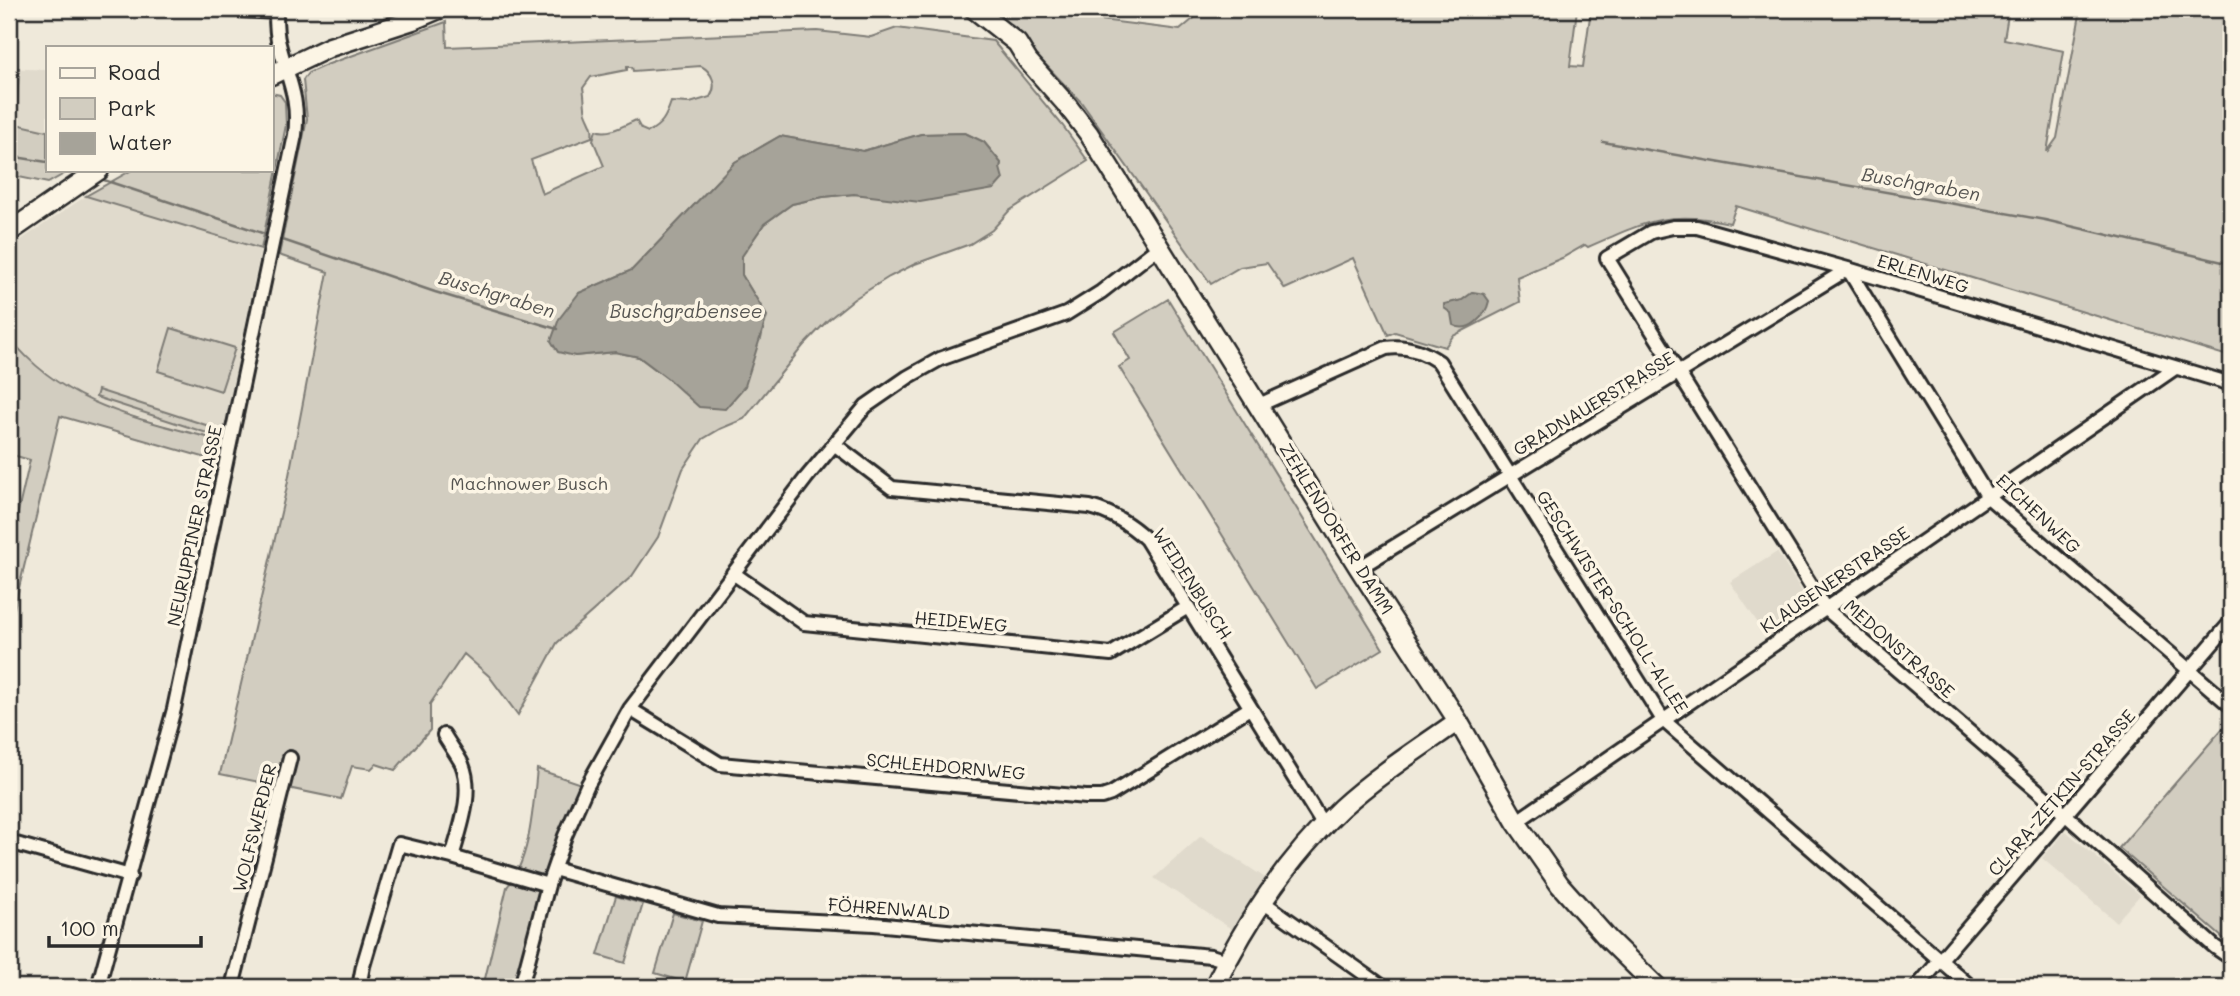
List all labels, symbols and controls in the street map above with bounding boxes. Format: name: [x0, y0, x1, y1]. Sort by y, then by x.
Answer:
legend: [46, 46, 273, 172]
text: Road: [108, 58, 160, 85]
text: Park: [108, 94, 156, 121]
text: Water: [108, 128, 172, 155]
water label: Buschgraben: [1860, 161, 1982, 206]
street label: ERLENWEG: [1875, 248, 1972, 298]
water label: Buschgraben: [436, 264, 558, 323]
water label: Buschgrabensee: [610, 298, 762, 323]
street label: GRADNAUERSTRASSE: [1508, 345, 1679, 461]
street label: NEURUPPINER STRASSE: [161, 423, 227, 628]
street label: ZEHLENDORFER DAMM: [1274, 438, 1399, 619]
street label: EICHENWEG: [1991, 468, 2086, 559]
park label: Machnower Busch: [450, 471, 608, 495]
street label: GESCHWISTER-SCHOLL-ALLEE: [1532, 485, 1694, 718]
street label: KLAUSENERSTRASSE: [1755, 520, 1914, 638]
street label: WEIDENBUSCH: [1148, 523, 1238, 644]
street label: MEDONSTRASSE: [1839, 593, 1960, 703]
street label: HEIDEWEG: [914, 605, 1009, 637]
street label: CLARA-ZETKIN-STRASSE: [1982, 704, 2140, 881]
street label: SCHLEHDORNWEG: [866, 747, 1027, 785]
street label: WOLFSWERDER: [226, 761, 282, 895]
street label: FÖHRENWALD: [827, 892, 951, 924]
scale bar: [49, 905, 201, 949]
text: 100 m: [60, 914, 119, 941]

